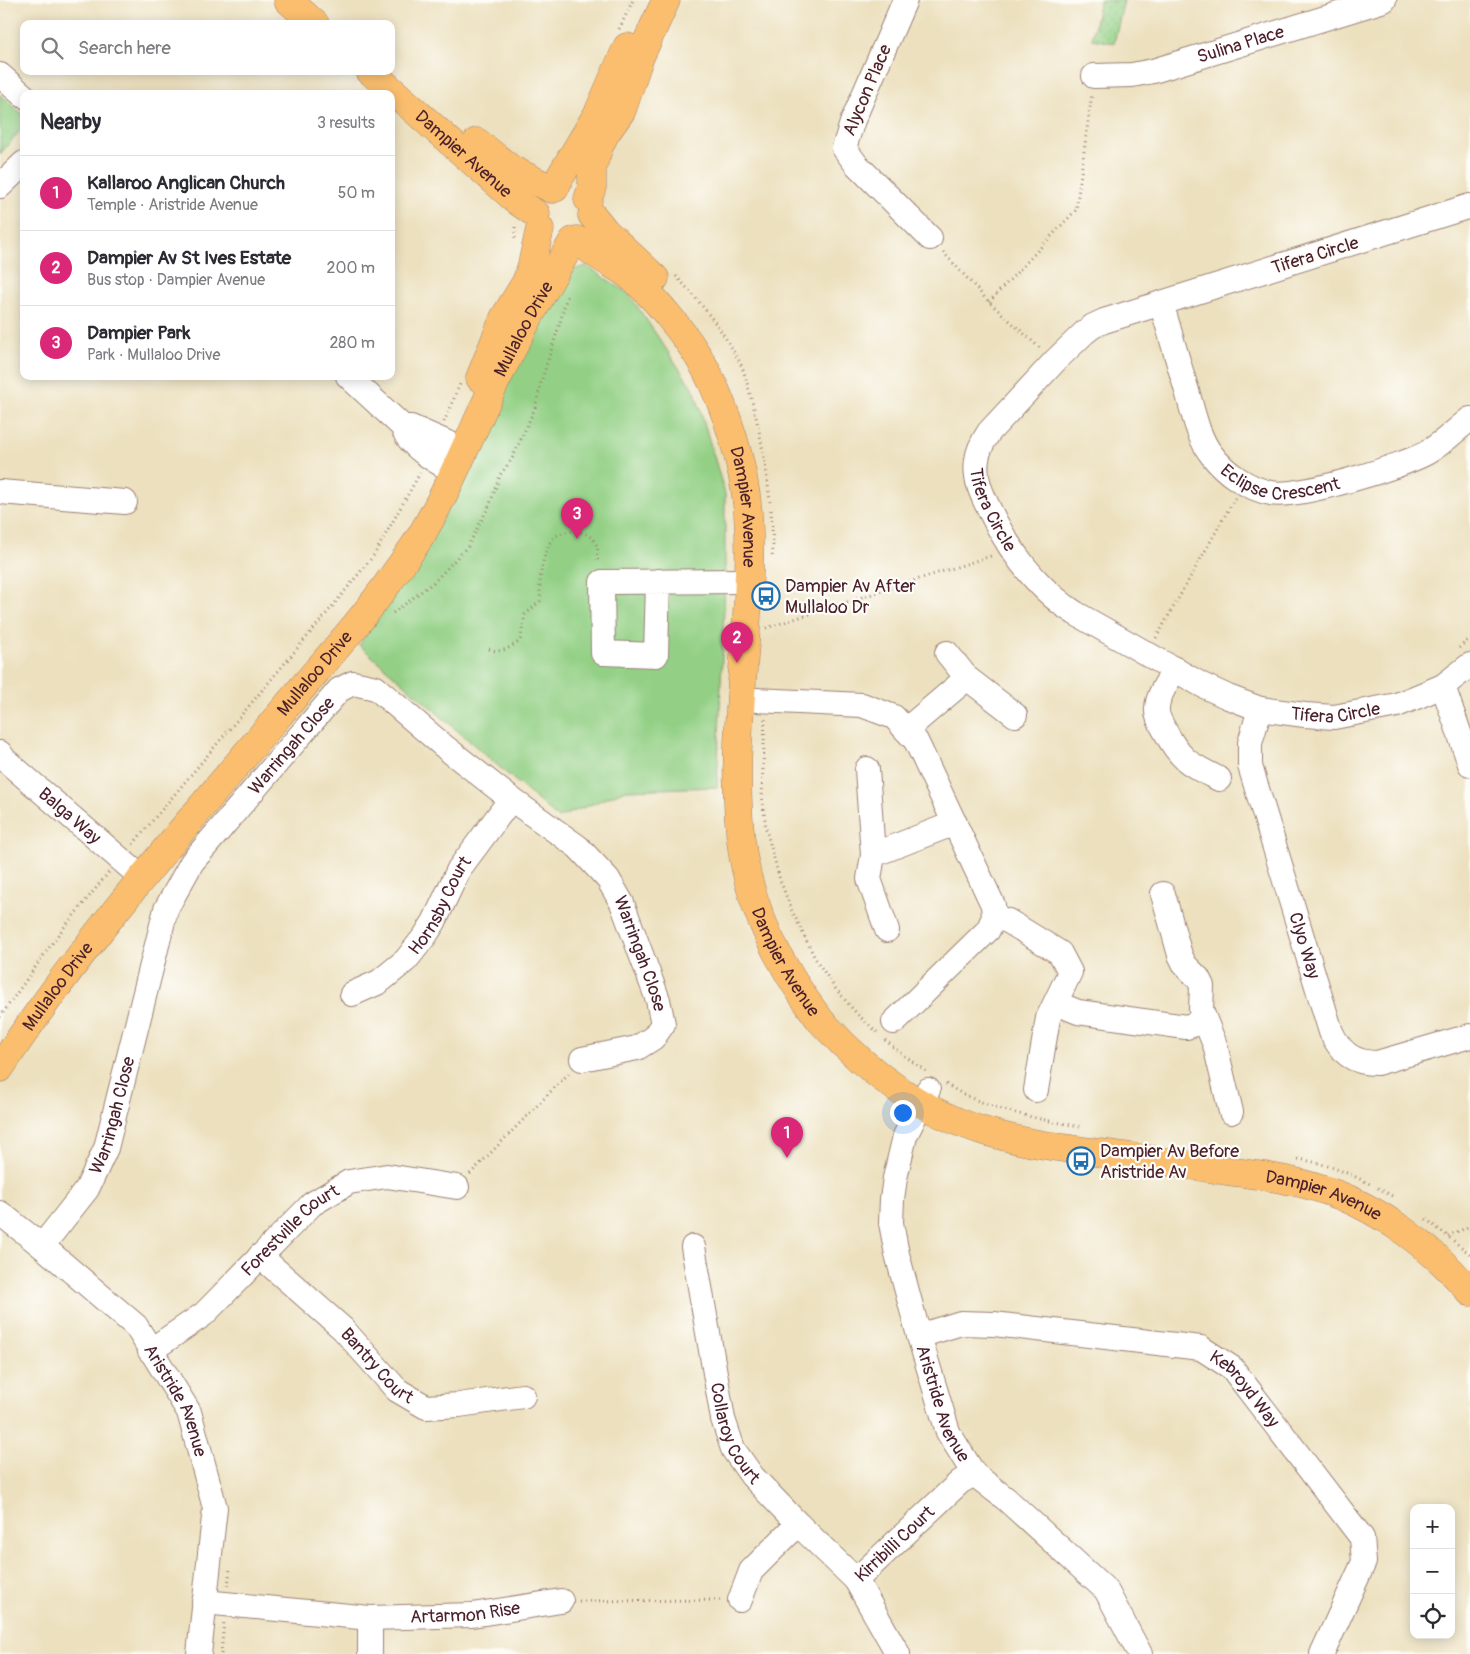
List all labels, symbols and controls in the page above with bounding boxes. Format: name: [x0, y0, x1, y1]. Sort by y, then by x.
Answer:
search box: [20, 20, 395, 75]
street label: Sulina Place: [1194, 20, 1287, 69]
icon: search: [38, 34, 66, 62]
text: Search here: [78, 36, 171, 60]
street label: Alycon Place: [838, 41, 897, 139]
street label: Dampier Avenue: [410, 105, 517, 203]
text: Nearby: [40, 109, 101, 136]
text: 3 results: [317, 113, 375, 133]
text: Kallaroo Anglican Church: [87, 171, 285, 195]
text: 1: [53, 183, 59, 203]
text: 50 m: [338, 183, 375, 203]
text: Temple · Aristride Avenue: [87, 195, 258, 215]
street label: Tifera Circle: [1269, 231, 1362, 280]
text: Dampier Av St Ives Estate: [87, 246, 291, 270]
text: 2: [52, 258, 60, 278]
text: 200 m: [327, 258, 375, 278]
text: Bus stop · Dampier Avenue: [87, 270, 265, 290]
street label: Mullaloo Drive: [489, 277, 559, 381]
text: Dampier Park: [87, 321, 191, 345]
text: 3: [52, 333, 60, 353]
text: 280 m: [329, 333, 375, 353]
text: Park · Mullaloo Drive: [87, 345, 220, 365]
street label: Dampier Avenue: [724, 444, 760, 568]
street label: Eclipse Crescent: [1215, 459, 1343, 506]
street label: Tifera Circle: [964, 467, 1021, 556]
pin: 3: [561, 498, 593, 539]
place label: Dampier Av After Mullaloo Dr: [785, 575, 916, 619]
bus stop icon: Dampier Av After Mullaloo Dr: [751, 581, 781, 611]
pin: 2: [721, 622, 753, 663]
street label: Mullaloo Drive: [272, 626, 358, 721]
street label: Warringah Close: [244, 692, 340, 800]
street label: Tifera Circle: [1289, 697, 1382, 729]
street label: Balga Way: [33, 783, 106, 850]
street label: Hornsby Court: [404, 851, 477, 960]
street label: Warringah Close: [608, 893, 671, 1013]
street label: Dampier Avenue: [746, 904, 825, 1022]
street label: Clyo Way: [1283, 910, 1325, 982]
street label: Mullaloo Drive: [18, 937, 99, 1036]
street label: Warringah Close: [84, 1054, 141, 1178]
your location: [890, 1100, 916, 1126]
pin: 1: [771, 1117, 803, 1158]
place label: Dampier Av Before Aristride Av: [1100, 1140, 1239, 1184]
bus stop icon: Dampier Av Before Aristride Av: [1066, 1146, 1096, 1176]
street label: Dampier Avenue: [1264, 1165, 1386, 1226]
street label: Forestville Court: [236, 1179, 344, 1281]
street label: Bantry Court: [335, 1323, 418, 1410]
street label: Aristride Avenue: [138, 1340, 212, 1460]
street label: Aristride Avenue: [910, 1342, 975, 1467]
street label: Kebroyd Way: [1205, 1346, 1285, 1433]
street label: Collaroy Court: [705, 1381, 765, 1490]
street label: Kirribilli Court: [850, 1500, 940, 1587]
map controls: [1410, 1504, 1455, 1639]
button: +: [1410, 1504, 1455, 1549]
button: −: [1410, 1549, 1455, 1594]
button: locate: [1410, 1594, 1455, 1639]
street label: Artarmon Rise: [410, 1597, 522, 1629]

